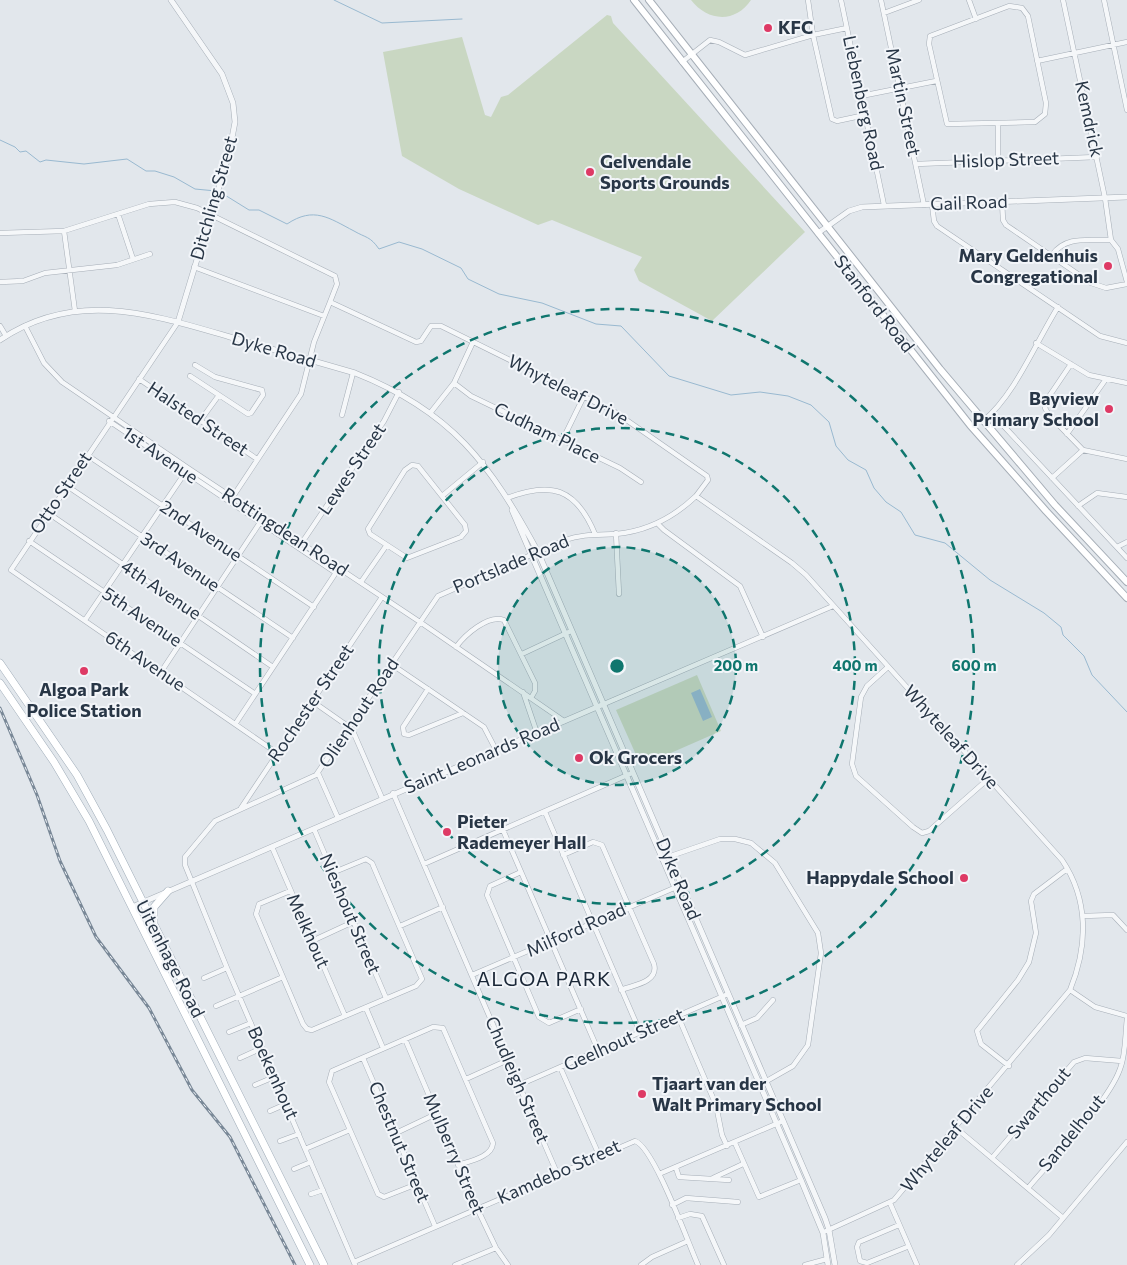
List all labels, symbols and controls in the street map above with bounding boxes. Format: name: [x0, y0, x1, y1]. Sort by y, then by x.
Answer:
place label: KFC: [778, 16, 813, 38]
marker: KFC: [762, 22, 774, 34]
street label: Liebenberg Road: [839, 33, 889, 172]
street label: Martin Street: [882, 46, 926, 158]
street label: Kemdrick: [1071, 79, 1109, 159]
street label: Ditchling Street: [185, 133, 241, 262]
street label: Hislop Street: [952, 146, 1060, 172]
place label: Gelvendale Sports Grounds: [600, 150, 730, 193]
marker: Gelvendale Sports Grounds: [584, 166, 596, 178]
street label: Gail Road: [930, 190, 1008, 214]
place label: Mary Geldenhuis Congregational: [959, 244, 1098, 287]
street label: Stanford Road: [830, 250, 920, 357]
marker: Mary Geldenhuis Congregational: [1102, 260, 1114, 272]
street label: Dyke Road: [229, 326, 319, 372]
street label: Whyteleaf Drive: [505, 349, 632, 429]
street label: Halsted Street: [144, 376, 253, 460]
place label: Bayview Primary School: [973, 387, 1099, 430]
street label: Cudham Place: [491, 397, 604, 467]
marker: Bayview Primary School: [1103, 403, 1115, 415]
street label: Lewes Street: [313, 418, 390, 518]
street label: 1st Avenue: [118, 421, 203, 488]
street label: Otto Street: [25, 447, 96, 538]
street label: Rottingdean Road: [218, 482, 353, 580]
street label: 2nd Avenue: [156, 495, 247, 566]
street label: 3rd Avenue: [137, 527, 224, 596]
street label: Portslade Road: [449, 529, 572, 597]
street label: 4th Avenue: [117, 554, 206, 624]
street label: 5th Avenue: [98, 581, 187, 651]
street label: 6th Avenue: [101, 625, 190, 695]
street label: Rochester Street: [263, 639, 358, 766]
street label: Olienhout Road: [313, 653, 403, 772]
text: 200 m: [714, 656, 758, 674]
text: 400 m: [832, 656, 878, 674]
text: 600 m: [951, 656, 997, 674]
centre of rings: [608, 657, 626, 675]
marker: Algoa Park Police Station: [78, 665, 90, 677]
place label: Algoa Park Police Station: [26, 678, 142, 721]
street label: Whyteleaf Drive: [899, 680, 1004, 793]
street label: Saint Leonards Road: [400, 712, 563, 798]
place label: Ok Grocers: [589, 746, 682, 768]
marker: Ok Grocers: [573, 752, 585, 764]
place label: Pieter Rademeyer Hall: [457, 810, 586, 853]
marker: Pieter Rademeyer Hall: [441, 826, 453, 838]
street label: Dyke Road: [652, 834, 706, 923]
street label: Nieshout Street: [316, 850, 386, 977]
place label: Happydale School: [806, 866, 954, 888]
marker: Happydale School: [958, 872, 970, 884]
street label: Melkhout: [283, 890, 335, 971]
street label: Uitenhage Road: [132, 896, 210, 1021]
street label: Milford Road: [522, 897, 629, 961]
district label: ALGOA PARK: [476, 966, 612, 990]
street label: Geelhout Street: [560, 1003, 687, 1075]
street label: Chudleigh Street: [481, 1013, 555, 1147]
street label: Boekenhout: [244, 1023, 304, 1123]
street label: Swarthout: [1002, 1062, 1075, 1143]
place label: Tjaart van der Walt Primary School: [652, 1072, 822, 1115]
street label: Chestnut Street: [364, 1078, 435, 1206]
street label: Whyteleaf Drive: [895, 1081, 997, 1196]
marker: Tjaart van der Walt Primary School: [636, 1088, 648, 1100]
street label: Mulberry Street: [419, 1089, 490, 1218]
street label: Sandelhout: [1033, 1089, 1109, 1176]
street label: Kamdebo Street: [493, 1134, 624, 1208]

